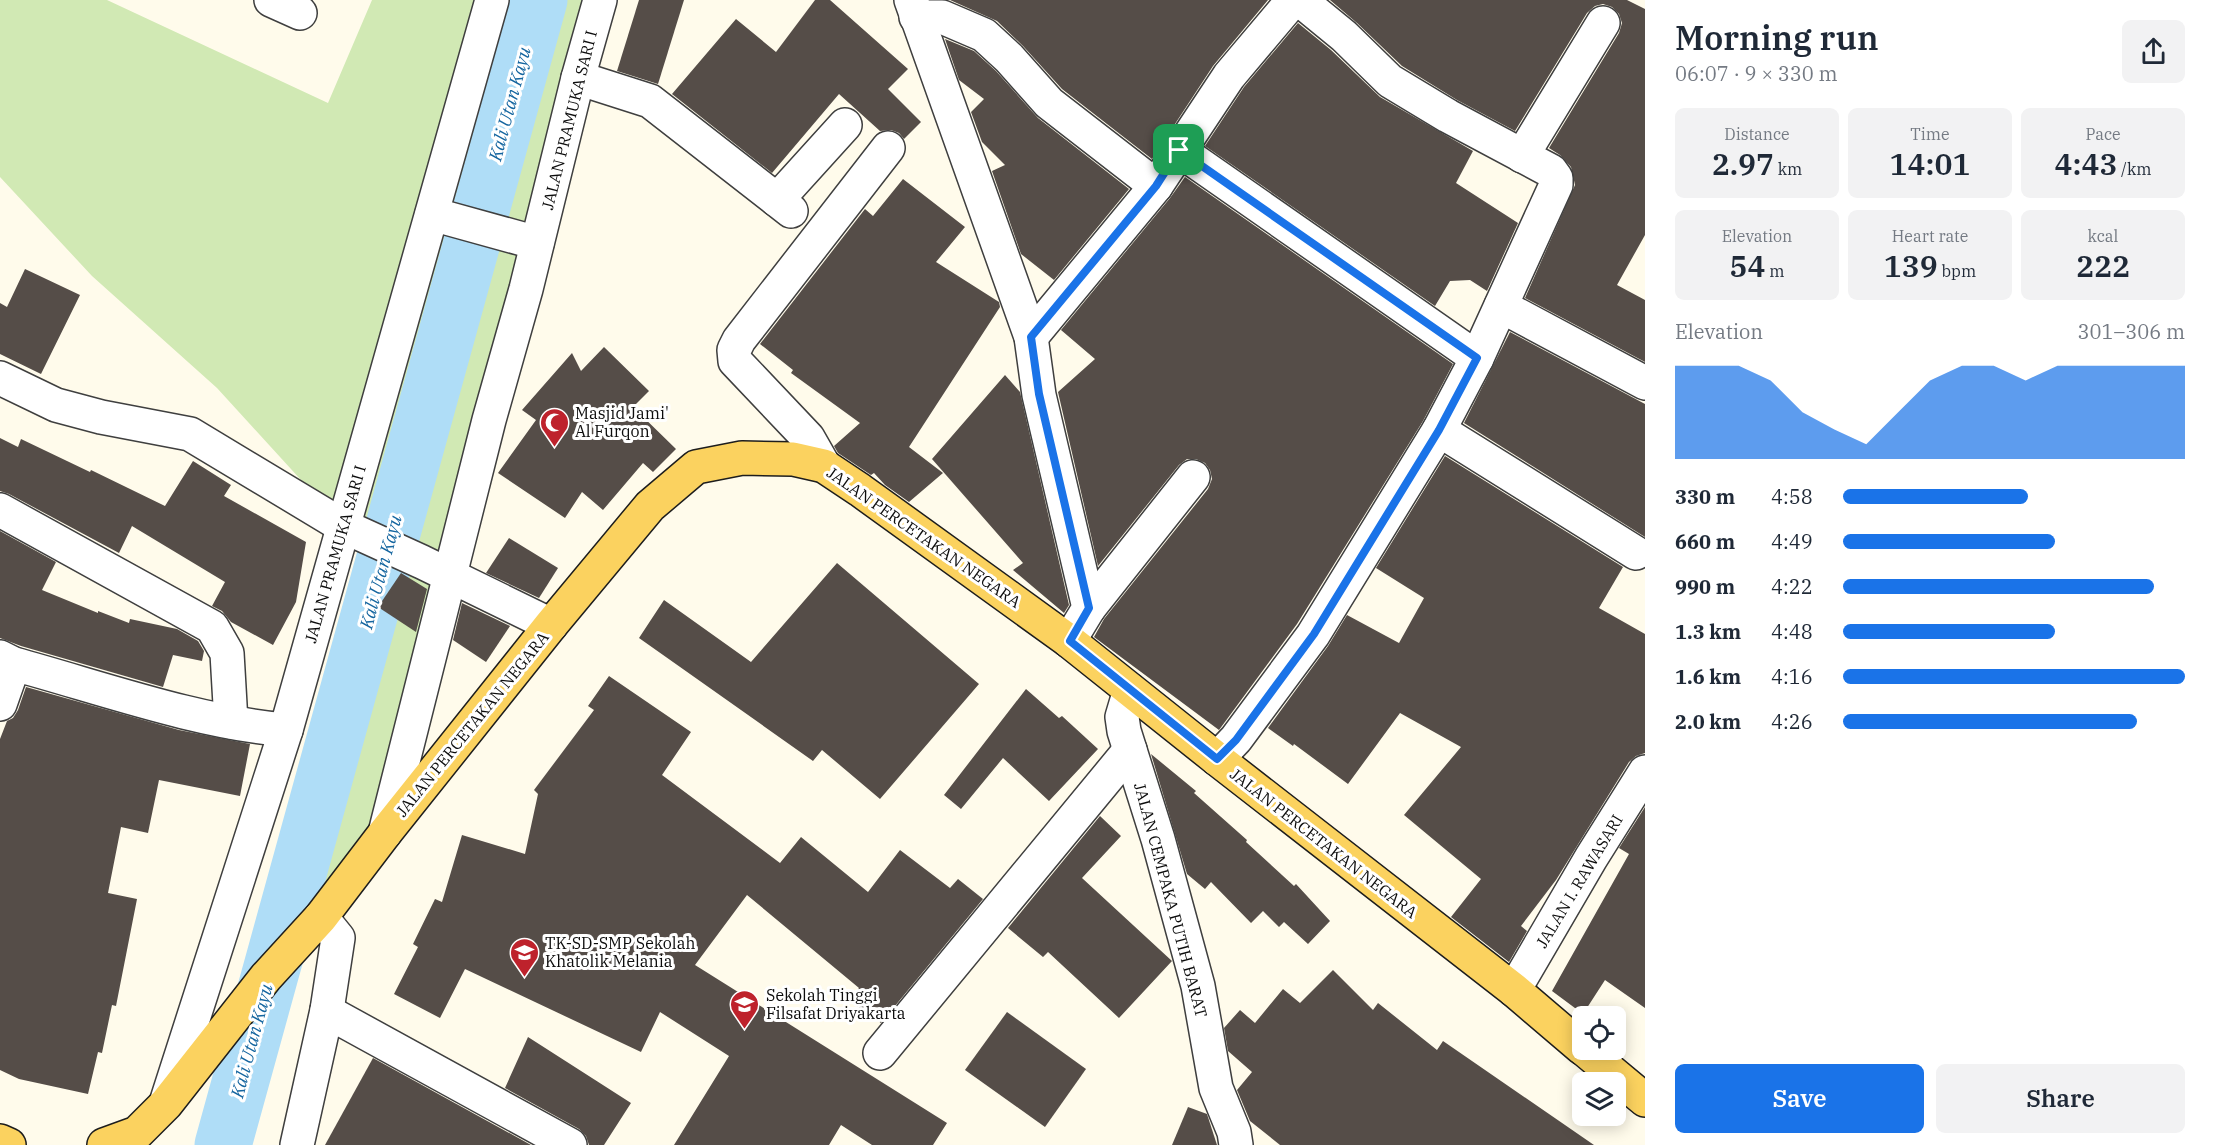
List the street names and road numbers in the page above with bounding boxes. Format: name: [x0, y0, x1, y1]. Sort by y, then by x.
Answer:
street label: JALAN PRAMUKA SARI I: [537, 28, 601, 212]
street label: JALAN PERCETAKAN NEGARA: [823, 462, 1025, 612]
street label: JALAN PRAMUKA SARI I: [300, 463, 370, 645]
street label: JALAN PERCETAKAN NEGARA: [391, 628, 553, 820]
street label: JALAN PERCETAKAN NEGARA: [1226, 764, 1422, 922]
street label: JALAN CEMPAKA PUTIH BARAT: [1130, 780, 1212, 1020]
street label: JALAN I. RAWASARI: [1531, 811, 1627, 951]

